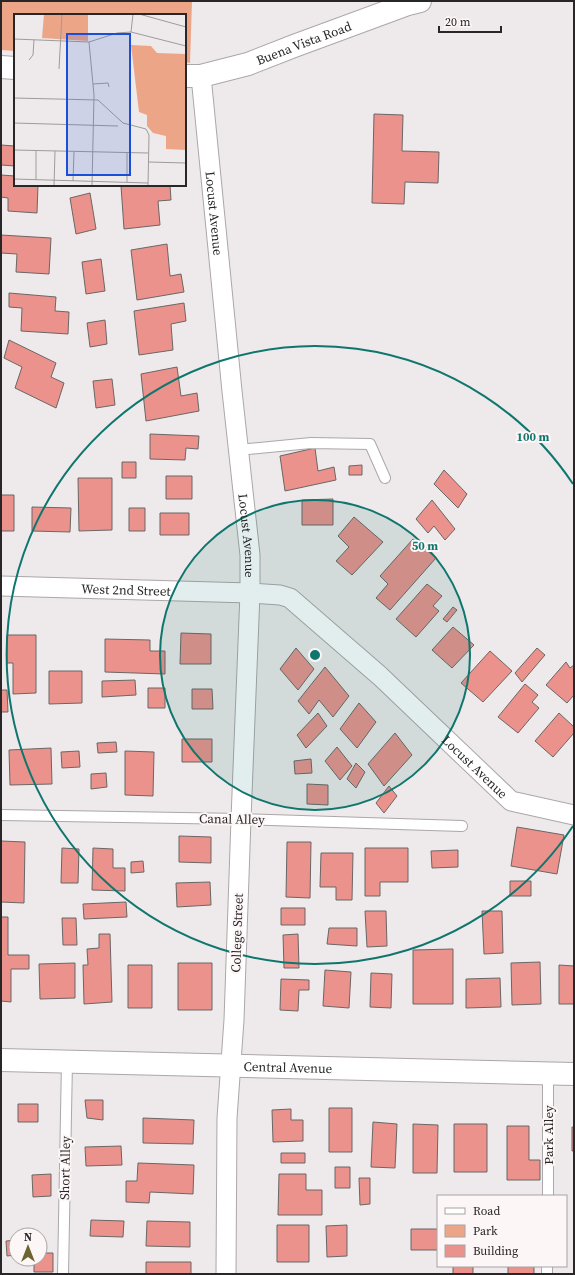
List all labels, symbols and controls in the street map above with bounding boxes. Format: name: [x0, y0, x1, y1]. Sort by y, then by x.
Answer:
scale bar: [439, 8, 501, 34]
inset map: [14, 14, 186, 186]
text: 20 m: [445, 14, 471, 30]
street label: Buena Vista Road: [254, 17, 354, 69]
street label: Locust Avenue: [202, 170, 227, 257]
text: 100 m: [517, 429, 550, 445]
street label: Locust Avenue: [235, 493, 259, 578]
text: 50 m: [412, 538, 438, 554]
street label: West 2nd Street: [81, 580, 172, 599]
centre of rings: [308, 648, 322, 662]
street label: Locust Avenue: [439, 731, 512, 802]
street label: Canal Alley: [199, 810, 265, 828]
street label: College Street: [227, 892, 247, 973]
street label: Central Avenue: [243, 1057, 333, 1077]
street label: Park Alley: [540, 1105, 557, 1165]
street label: Short Alley: [56, 1136, 74, 1200]
legend: [437, 1195, 567, 1267]
text: Road: [473, 1203, 500, 1219]
text: Park: [473, 1223, 498, 1239]
north arrow: [8, 1227, 48, 1267]
text: N: [24, 1230, 32, 1245]
text: Building: [473, 1243, 518, 1259]

